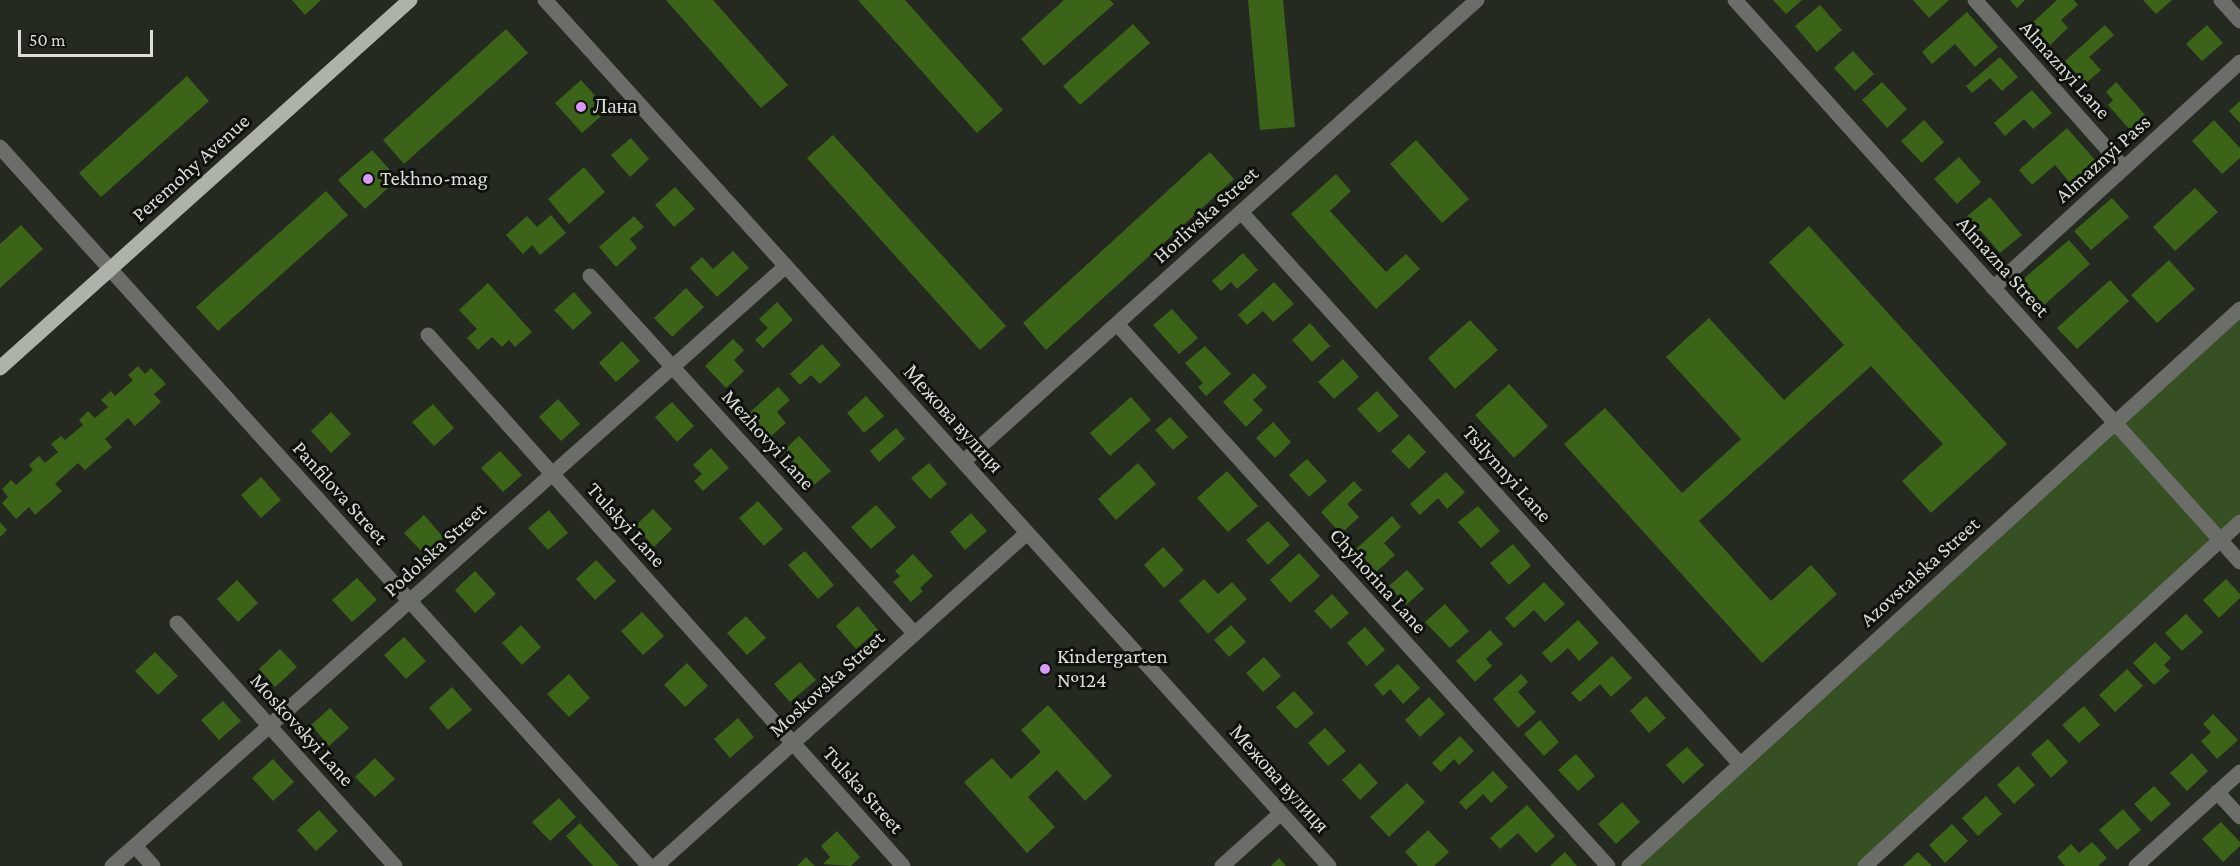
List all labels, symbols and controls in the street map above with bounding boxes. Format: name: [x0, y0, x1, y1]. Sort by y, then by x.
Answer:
street label: Almaznyi Lane: [2014, 15, 2116, 125]
scale bar: [21, 18, 156, 56]
text: 50 m: [29, 30, 66, 50]
place label: Лана: [593, 94, 637, 120]
marker: Лана: [574, 100, 588, 114]
street label: Peremohy Avenue: [127, 109, 255, 227]
street label: Almaznyi Pass: [2050, 110, 2156, 208]
street label: Horlivska Street: [1148, 161, 1264, 269]
place label: Tekhno-mag: [380, 166, 488, 192]
marker: Tekhno-mag: [361, 172, 375, 186]
street label: Almazna Street: [1951, 211, 2055, 323]
street label: Межова вулиця: [898, 360, 1008, 478]
street label: Mezhovyi Lane: [716, 384, 820, 496]
street label: Tsilynnyi Lane: [1457, 420, 1557, 528]
street label: Panfilova Street: [287, 436, 393, 550]
street label: Tulskyi Lane: [581, 477, 671, 573]
street label: Podolska Street: [379, 498, 491, 602]
street label: Azovstalska Street: [1855, 512, 1985, 632]
street label: Chyhorina Lane: [1324, 523, 1432, 639]
street label: Moskovska Street: [764, 625, 890, 743]
place label: Kindergarten №124: [1057, 644, 1168, 694]
marker: Kindergarten №124: [1038, 662, 1052, 676]
street label: Moskovskyi Lane: [245, 668, 359, 792]
street label: Межова вулиця: [1224, 720, 1334, 838]
street label: Tulska Street: [817, 741, 909, 839]

